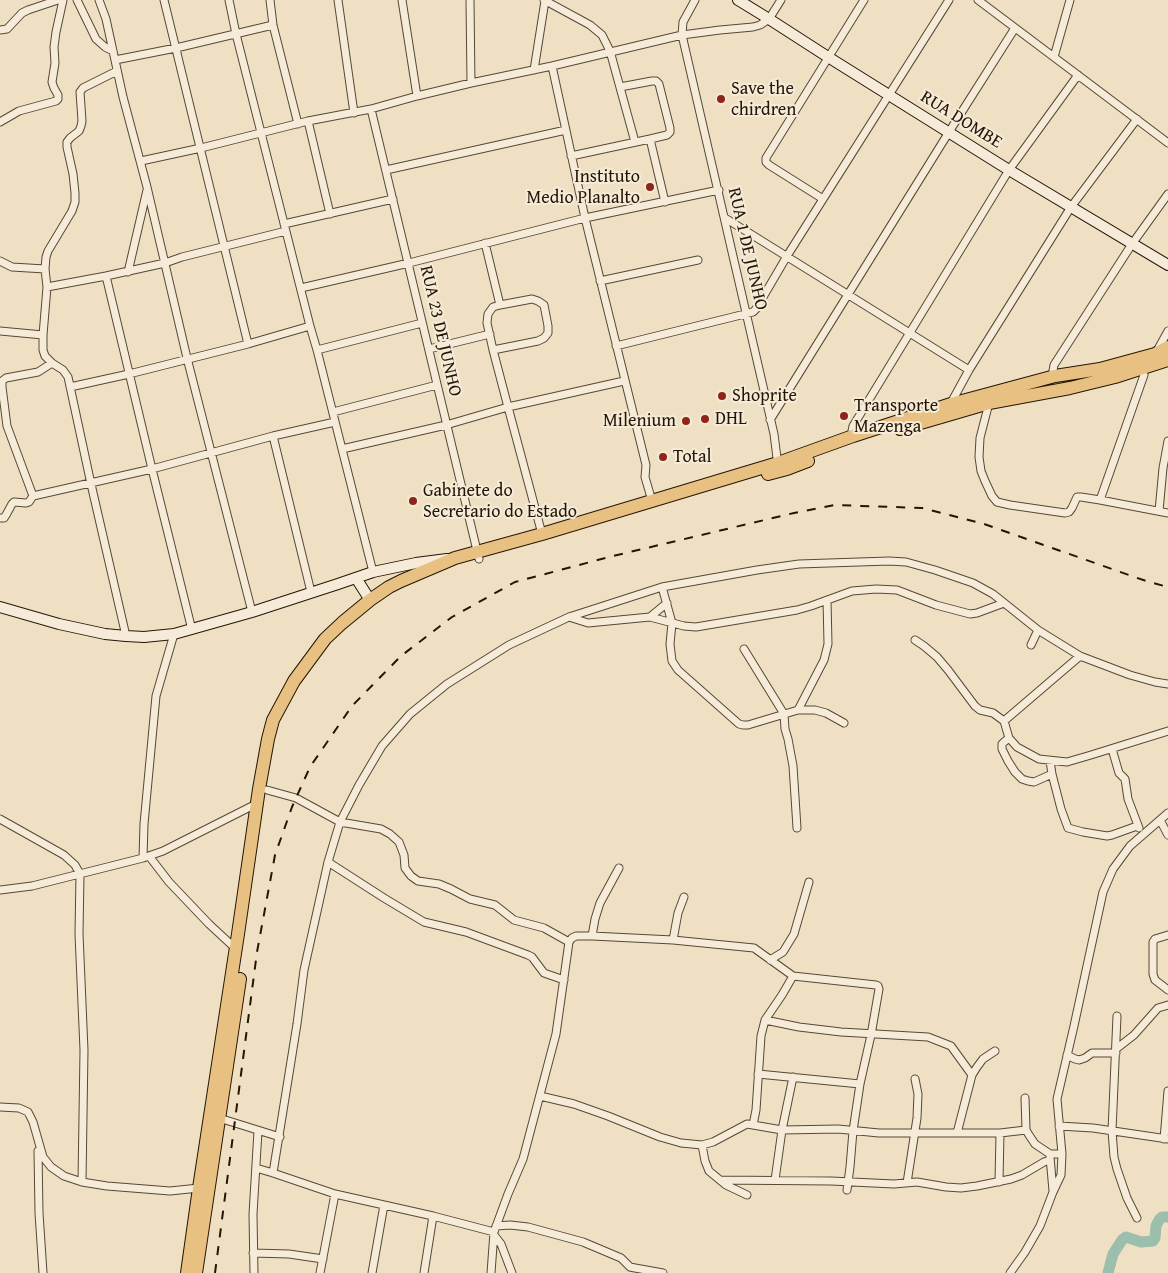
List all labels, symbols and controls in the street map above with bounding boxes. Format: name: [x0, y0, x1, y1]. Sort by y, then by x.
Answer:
place label: Save the chirdren: [731, 78, 796, 120]
street label: RUA DOMBE: [916, 86, 1006, 154]
marker: Save the chirdren: [715, 93, 727, 105]
place label: Instituto Medio Planalto: [527, 166, 640, 208]
marker: Instituto Medio Planalto: [644, 181, 656, 193]
street label: RUA 1 DE JUNHO: [722, 186, 772, 312]
street label: RUA 23 DE JUNHO: [414, 263, 466, 399]
place label: Shoprite: [732, 385, 797, 407]
marker: Shoprite: [716, 390, 728, 402]
place label: Transporte Mazenga: [854, 395, 938, 438]
place label: DHL: [715, 408, 747, 430]
place label: Milenium: [603, 410, 676, 432]
marker: Transporte Mazenga: [838, 410, 850, 422]
marker: DHL: [699, 413, 711, 425]
marker: Milenium: [680, 415, 692, 427]
place label: Total: [673, 446, 711, 468]
marker: Total: [657, 451, 669, 463]
place label: Gabinete do Secretario do Estado: [423, 480, 577, 522]
marker: Gabinete do Secretario do Estado: [407, 495, 419, 507]

